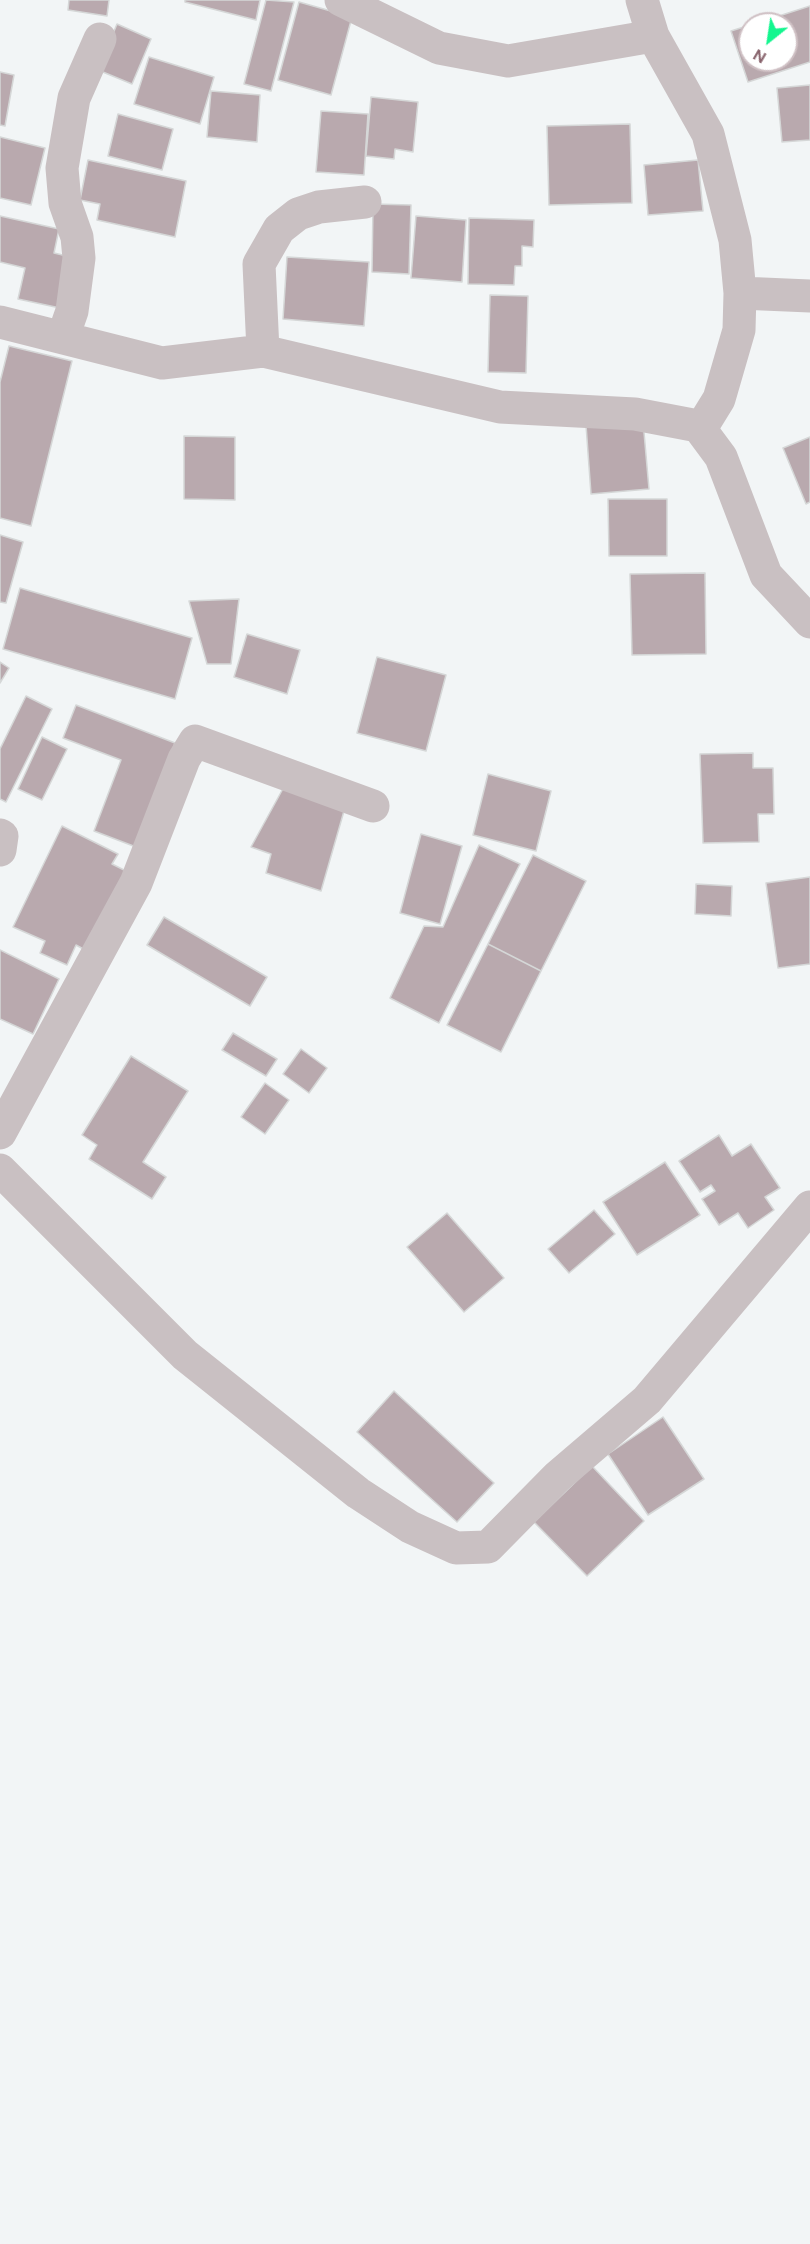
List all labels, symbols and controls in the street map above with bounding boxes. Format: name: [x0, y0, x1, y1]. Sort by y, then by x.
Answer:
north arrow: [738, 12, 798, 72]
text: N: [749, 44, 770, 68]

